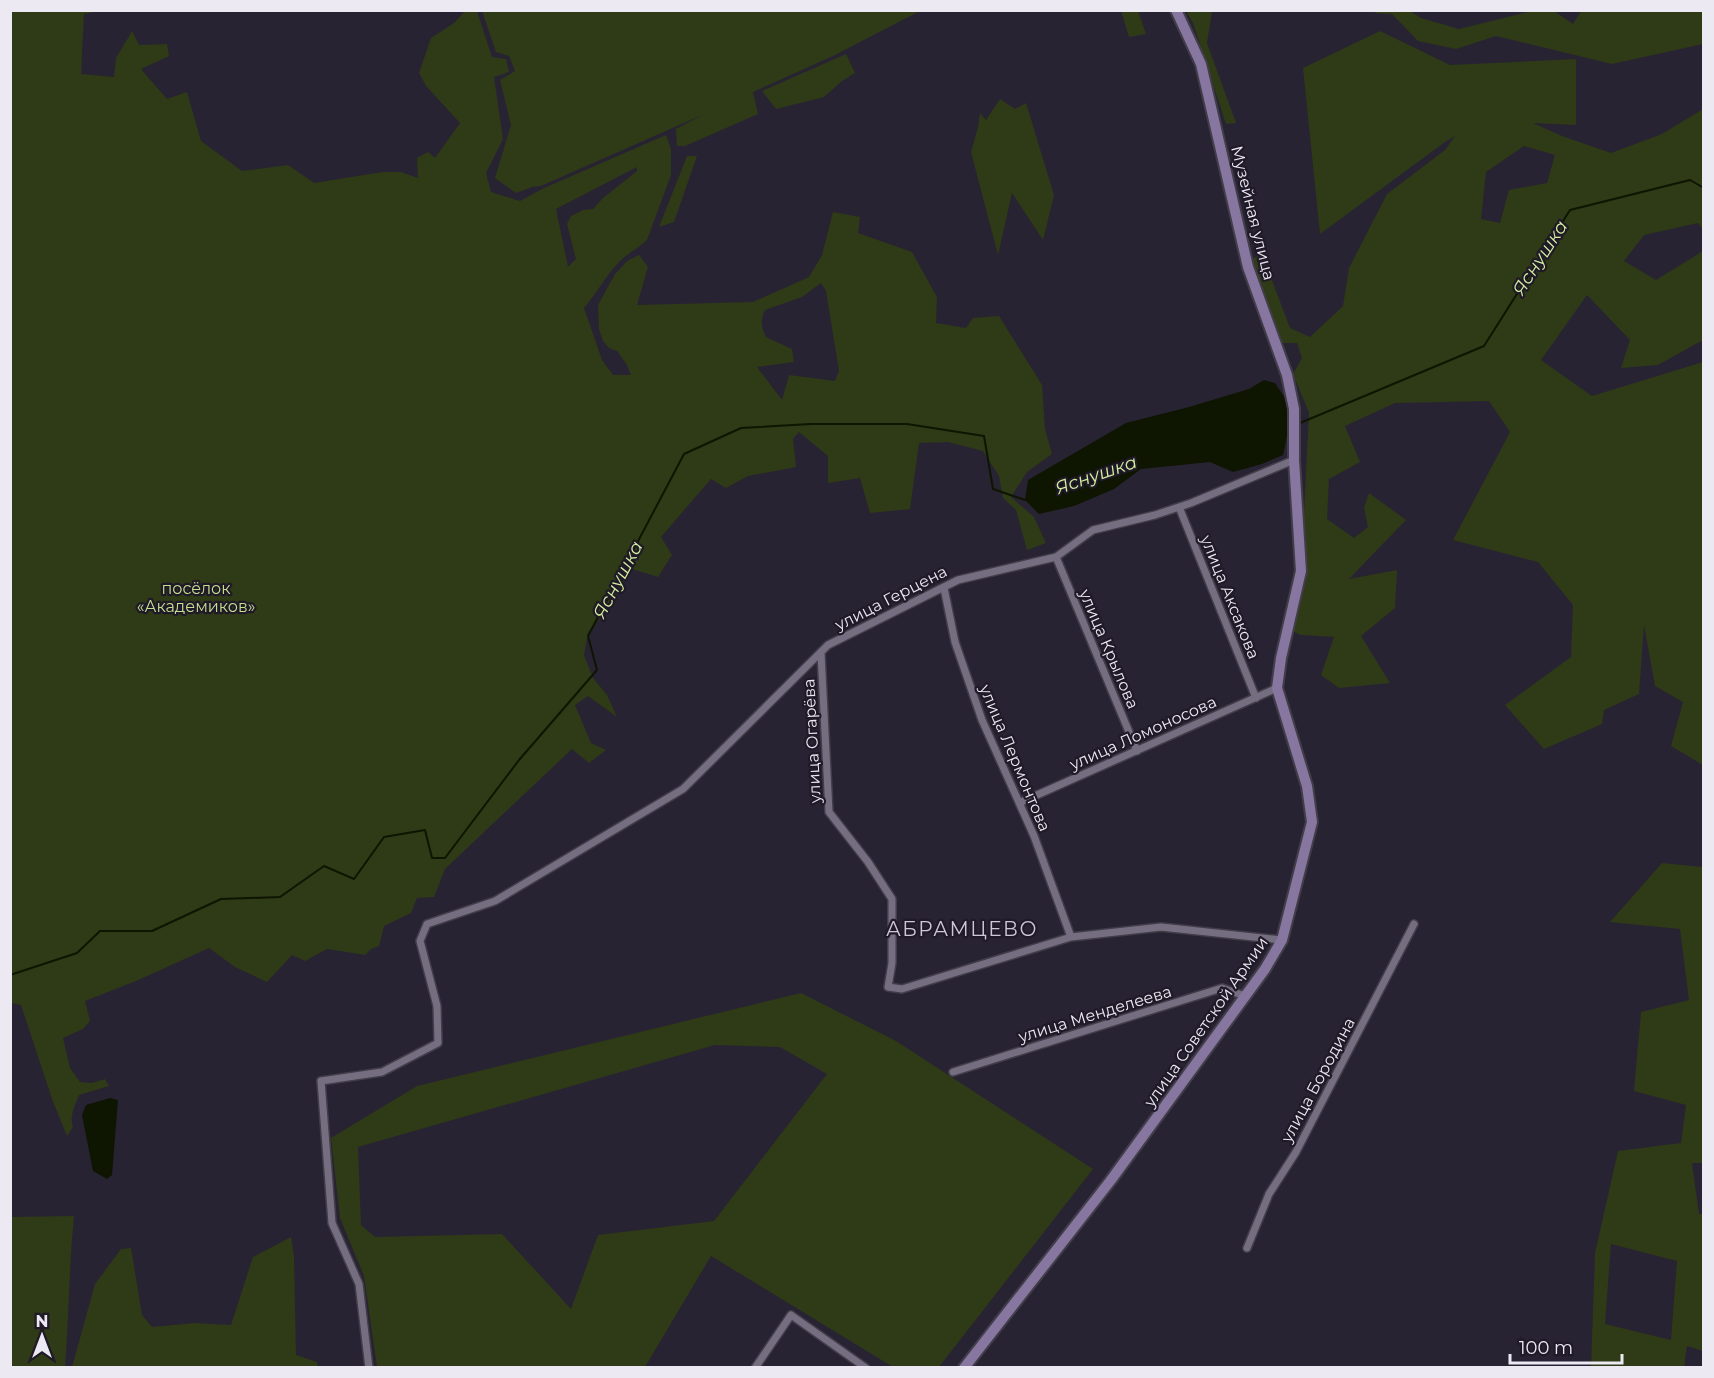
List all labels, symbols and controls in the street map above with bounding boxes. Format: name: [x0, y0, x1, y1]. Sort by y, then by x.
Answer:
street label: Музейная улица: [1227, 144, 1279, 282]
water label: Яснушка: [1508, 216, 1572, 300]
water label: Яснушка: [1052, 451, 1140, 499]
street label: улица Аксакова: [1196, 531, 1263, 662]
water label: Яснушка: [588, 537, 648, 623]
street label: улица Герцена: [831, 562, 950, 635]
park label: посёлок «Академиков»: [137, 579, 255, 616]
street label: улица Крылова: [1075, 585, 1143, 712]
street label: улица Огарёва: [799, 678, 825, 805]
street label: улица Лермонтова: [975, 681, 1055, 834]
street label: улица Ломоносова: [1066, 692, 1219, 774]
district label: АБРАМЦЕВО: [886, 917, 1038, 941]
street label: улица Советской Армии: [1139, 933, 1272, 1111]
street label: улица Менделеева: [1015, 982, 1174, 1047]
street label: улица Бородина: [1277, 1014, 1359, 1147]
north arrow: [12, 1306, 72, 1366]
text: N: [36, 1312, 48, 1331]
scale bar: [1510, 1327, 1622, 1365]
text: 100 m: [1519, 1337, 1573, 1359]

